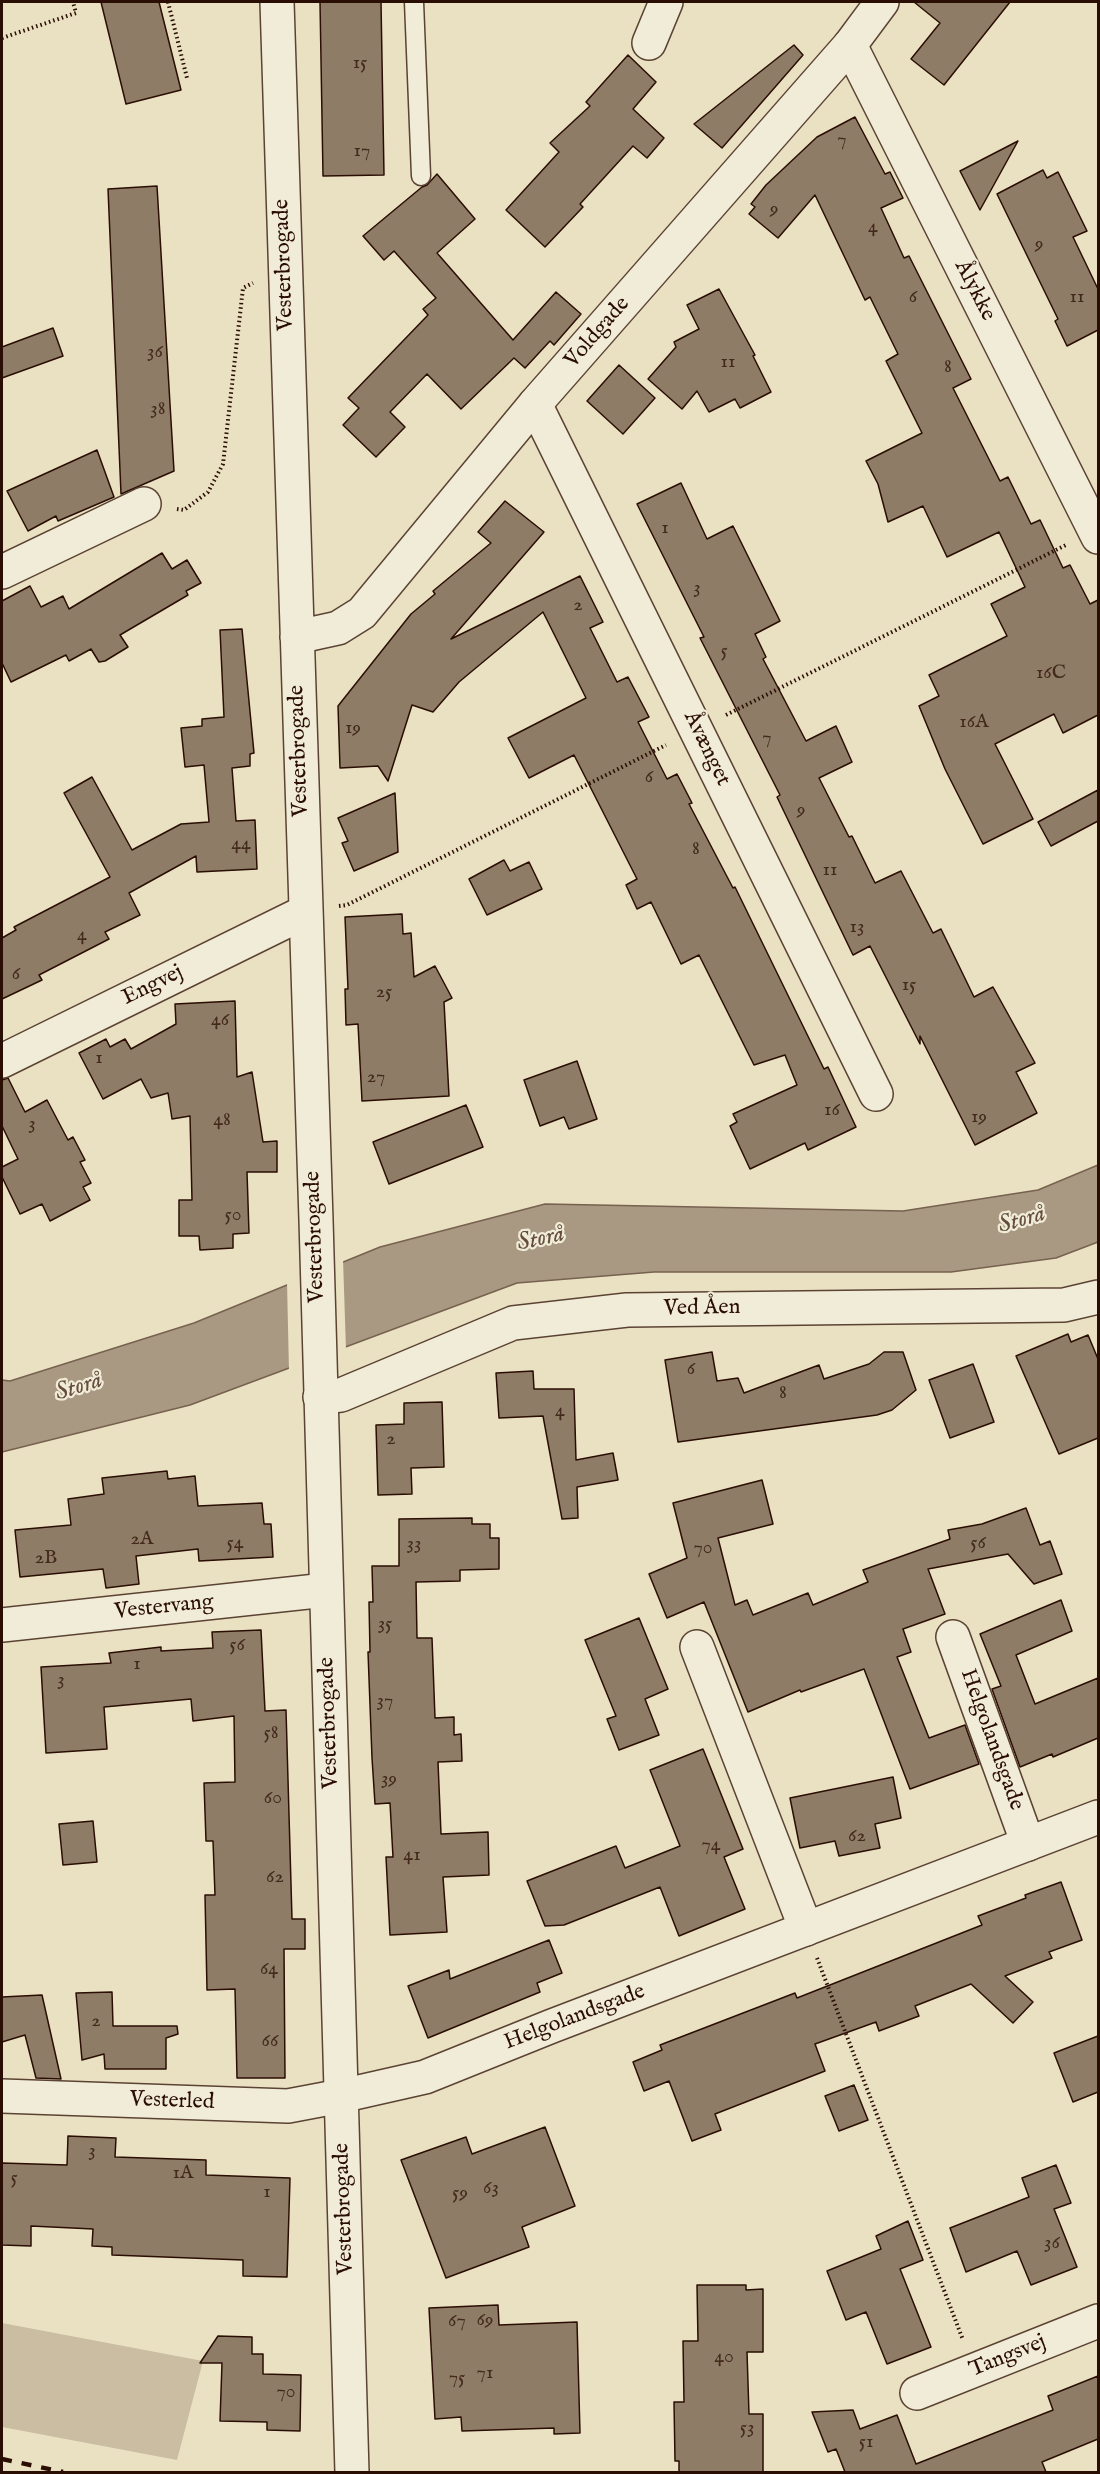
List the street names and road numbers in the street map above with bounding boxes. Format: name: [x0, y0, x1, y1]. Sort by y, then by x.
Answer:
street label: Vesterbrogade: [270, 199, 300, 331]
street label: Ålykke: [948, 256, 1000, 326]
street label: Voldgade: [560, 292, 636, 374]
street label: Vesterbrogade: [285, 685, 315, 817]
street label: Åvænget: [677, 707, 735, 791]
street label: Engvej: [118, 960, 188, 1012]
street label: Vesterbrogade: [301, 1171, 331, 1303]
street label: Ved Åen: [663, 1295, 741, 1323]
street label: Vestervang: [113, 1590, 215, 1626]
street label: Vesterbrogade: [315, 1657, 345, 1789]
street label: Helgolandsgade: [953, 1666, 1029, 1814]
street label: Helgolandsgade: [501, 1979, 649, 2057]
street label: Vesterled: [129, 2087, 215, 2117]
street label: Vesterbrogade: [330, 2143, 360, 2275]
street label: Tangsvej: [966, 2330, 1050, 2384]

